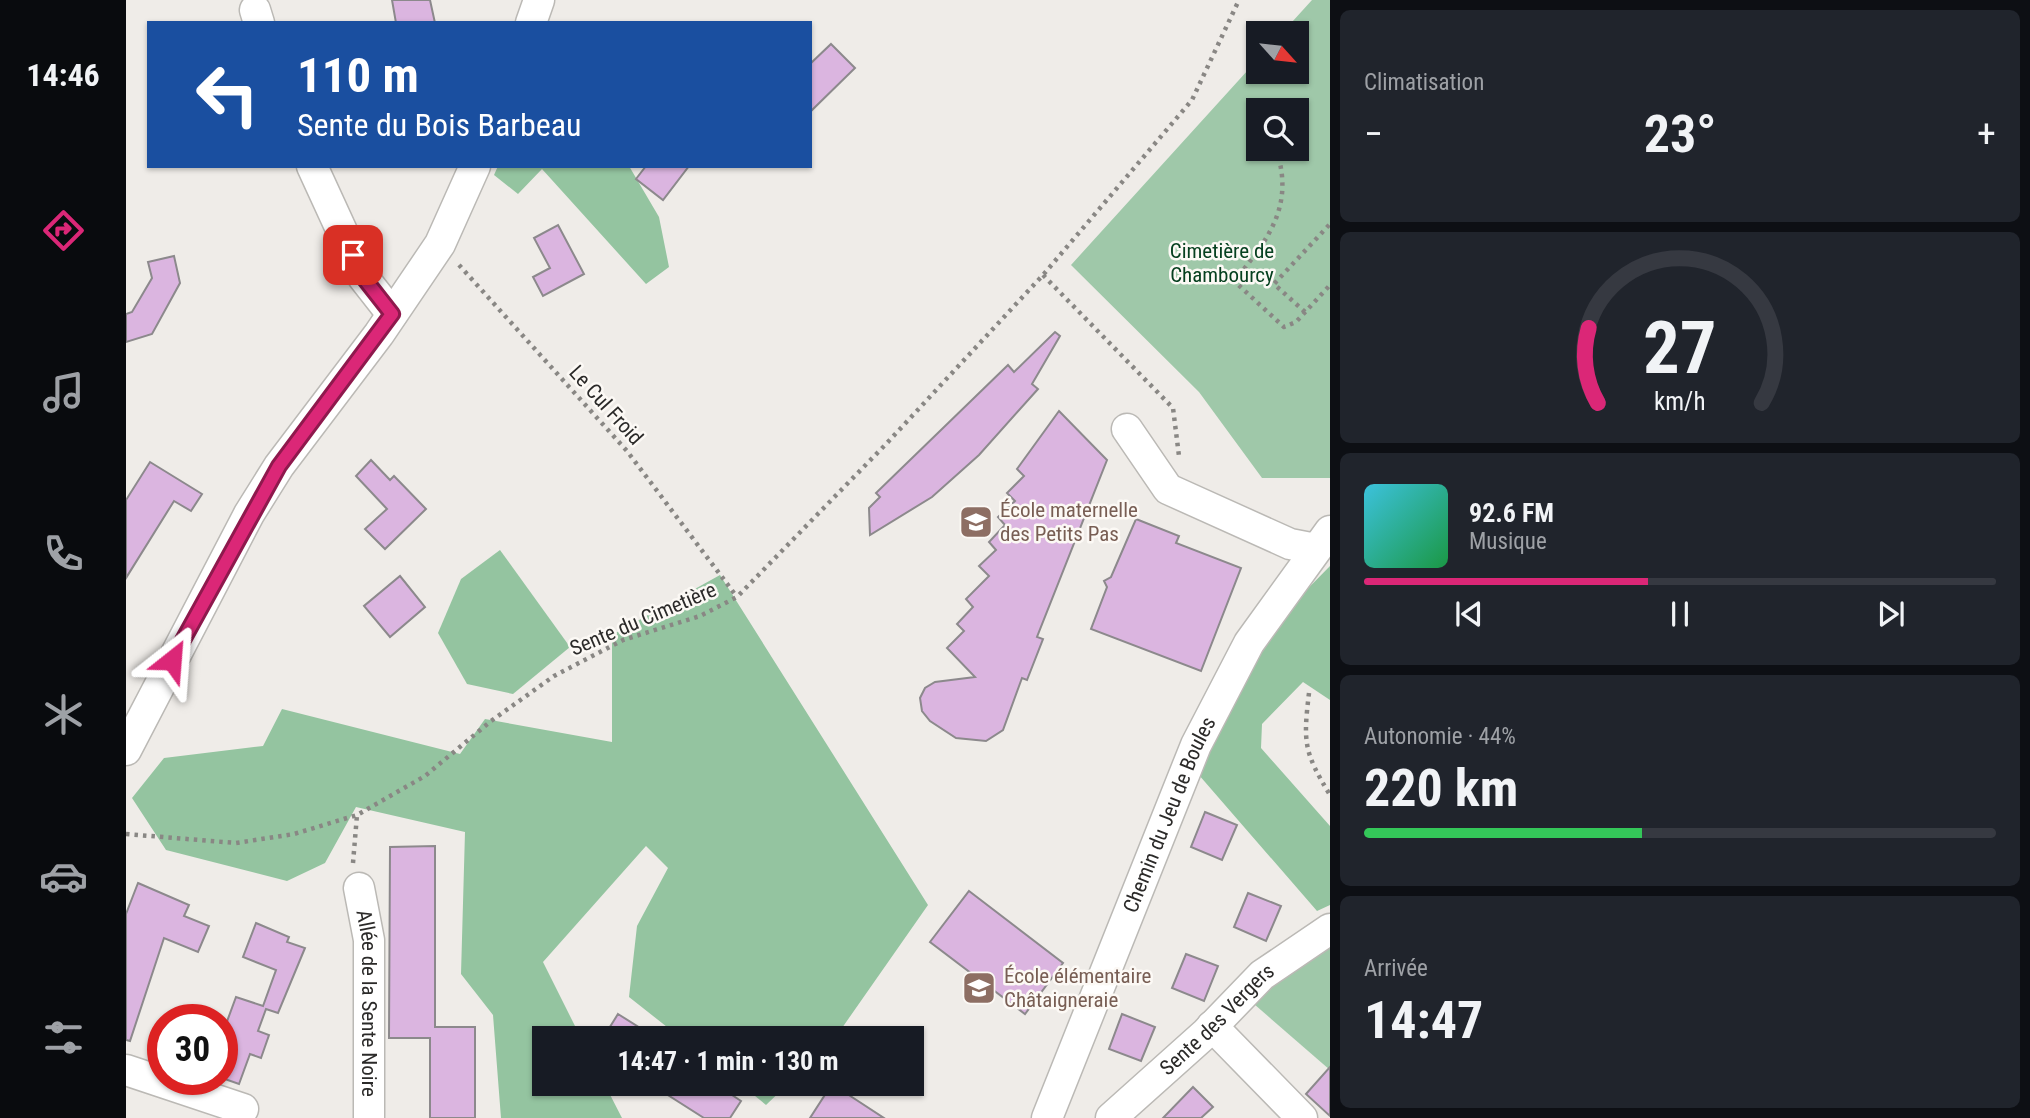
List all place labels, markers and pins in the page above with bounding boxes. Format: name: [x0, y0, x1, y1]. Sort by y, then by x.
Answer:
pin: [323, 225, 383, 285]
place label: École maternelle des Petits Pas: [1000, 498, 1138, 546]
school or university icon: École maternelle des Petits Pas: [957, 503, 995, 541]
place label: École élémentaire Châtaigneraie: [1004, 964, 1152, 1012]
school or university icon: École élémentaire Châtaigneraie: [960, 969, 998, 1007]

